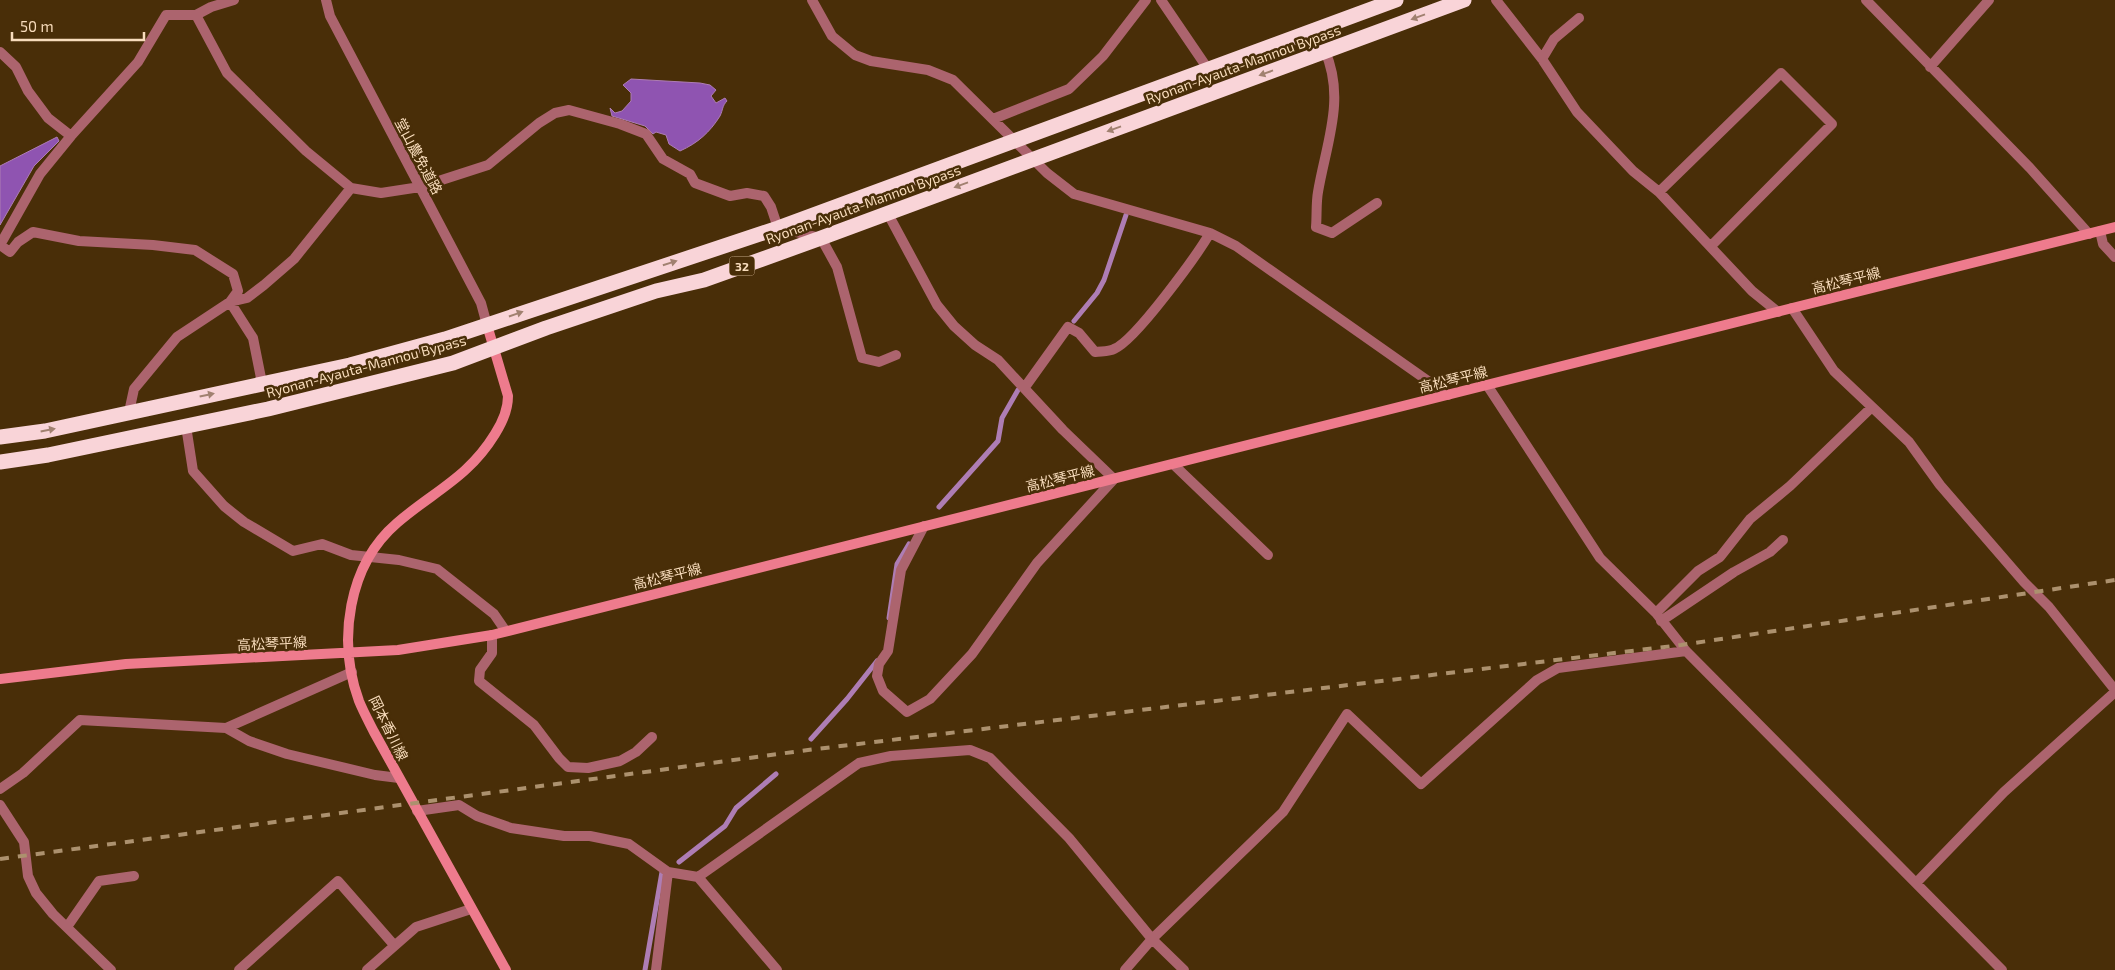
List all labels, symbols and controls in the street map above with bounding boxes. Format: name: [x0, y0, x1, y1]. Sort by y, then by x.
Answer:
scale bar: [12, 10, 145, 42]
one-way arrow: [1411, 14, 1426, 21]
text: 50 m: [20, 17, 54, 35]
street label: Ryonan-Ayauta-Mannou Bypass: [1143, 21, 1343, 107]
one-way arrow: [1258, 69, 1273, 77]
street label: 堂山農免道路: [392, 115, 446, 197]
one-way arrow: [1106, 126, 1121, 133]
street label: Ryonan-Ayauta-Mannou Bypass: [763, 161, 963, 247]
one-way arrow: [953, 181, 968, 189]
road number: 32: [730, 256, 754, 276]
one-way arrow: [663, 259, 678, 267]
street label: 高松琴平線: [1810, 263, 1882, 297]
one-way arrow: [509, 310, 524, 318]
street label: Ryonan-Ayauta-Mannou Bypass: [264, 331, 468, 401]
street label: 高松琴平線: [1417, 362, 1489, 396]
one-way arrow: [199, 391, 215, 399]
one-way arrow: [41, 425, 57, 433]
street label: 高松琴平線: [1024, 461, 1096, 495]
street label: 高松琴平線: [631, 559, 703, 593]
street label: 高松琴平線: [237, 633, 307, 653]
street label: 岡本香川線: [366, 693, 412, 763]

